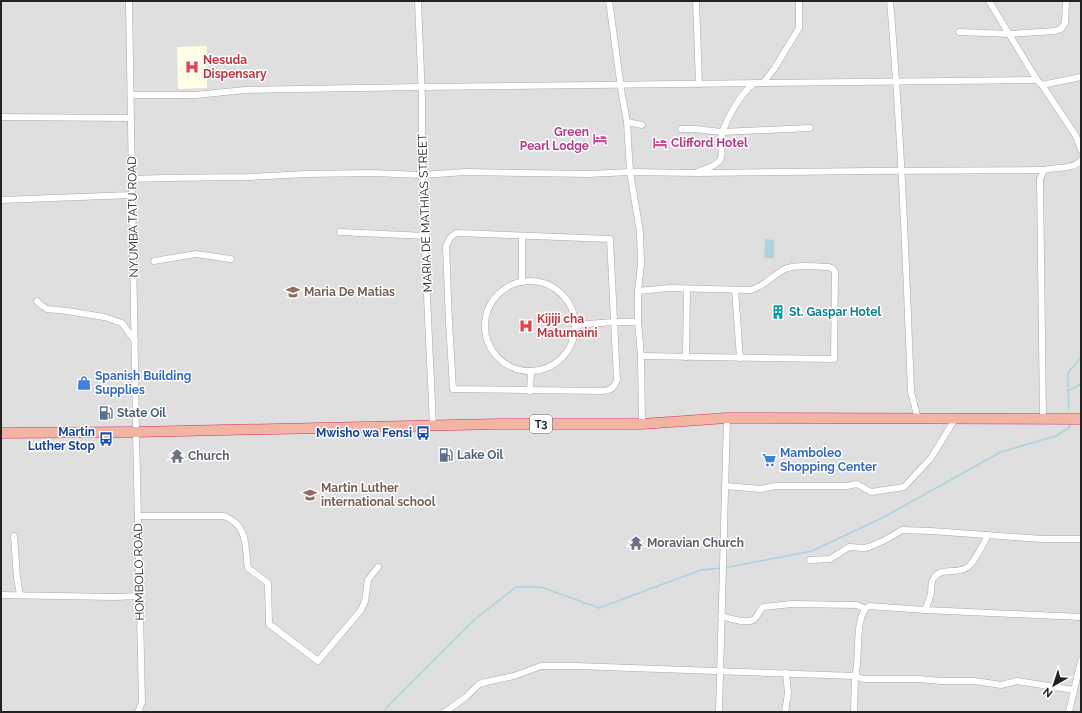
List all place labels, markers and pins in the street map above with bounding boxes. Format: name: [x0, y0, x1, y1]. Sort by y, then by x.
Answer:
place label: Nesuda Dispensary: [203, 53, 267, 81]
hospital icon: Nesuda Dispensary: [184, 59, 200, 75]
place label: Green Pearl Lodge: [520, 125, 589, 153]
hotel icon: Green Pearl Lodge: [592, 131, 608, 147]
hotel icon: Clifford Hotel: [652, 135, 668, 151]
place label: Clifford Hotel: [671, 136, 748, 150]
school or university icon: Maria De Matias: [285, 284, 301, 300]
place label: Maria De Matias: [304, 285, 395, 299]
building icon: St. Gaspar Hotel: [770, 304, 786, 320]
place label: St. Gaspar Hotel: [789, 305, 881, 319]
place label: Kijiji cha Matumaini: [537, 312, 598, 340]
hospital icon: Kijiji cha Matumaini: [518, 318, 534, 334]
place label: Spanish Building Supplies: [95, 369, 191, 397]
shop icon: Spanish Building Supplies: [76, 375, 92, 391]
fuel station icon: State Oil: [98, 405, 114, 421]
place label: State Oil: [117, 406, 166, 420]
place label: Martin Luther Stop: [28, 425, 95, 453]
bus stop icon: Mwisho wa Fensi: [415, 425, 431, 441]
place label: Mwisho wa Fensi: [316, 426, 412, 440]
bus stop icon: Martin Luther Stop: [98, 431, 114, 447]
place label: Mamboleo Shopping Center: [780, 446, 877, 474]
fuel station icon: Lake Oil: [438, 447, 454, 463]
temple icon: Church: [169, 448, 185, 464]
place label: Lake Oil: [457, 448, 503, 462]
place label: Church: [188, 449, 229, 463]
supermarket icon: Mamboleo Shopping Center: [761, 452, 777, 468]
place label: Martin Luther international school: [321, 481, 436, 509]
school or university icon: Martin Luther international school: [302, 487, 318, 503]
temple icon: Moravian Church: [628, 535, 644, 551]
place label: Moravian Church: [647, 536, 744, 550]

